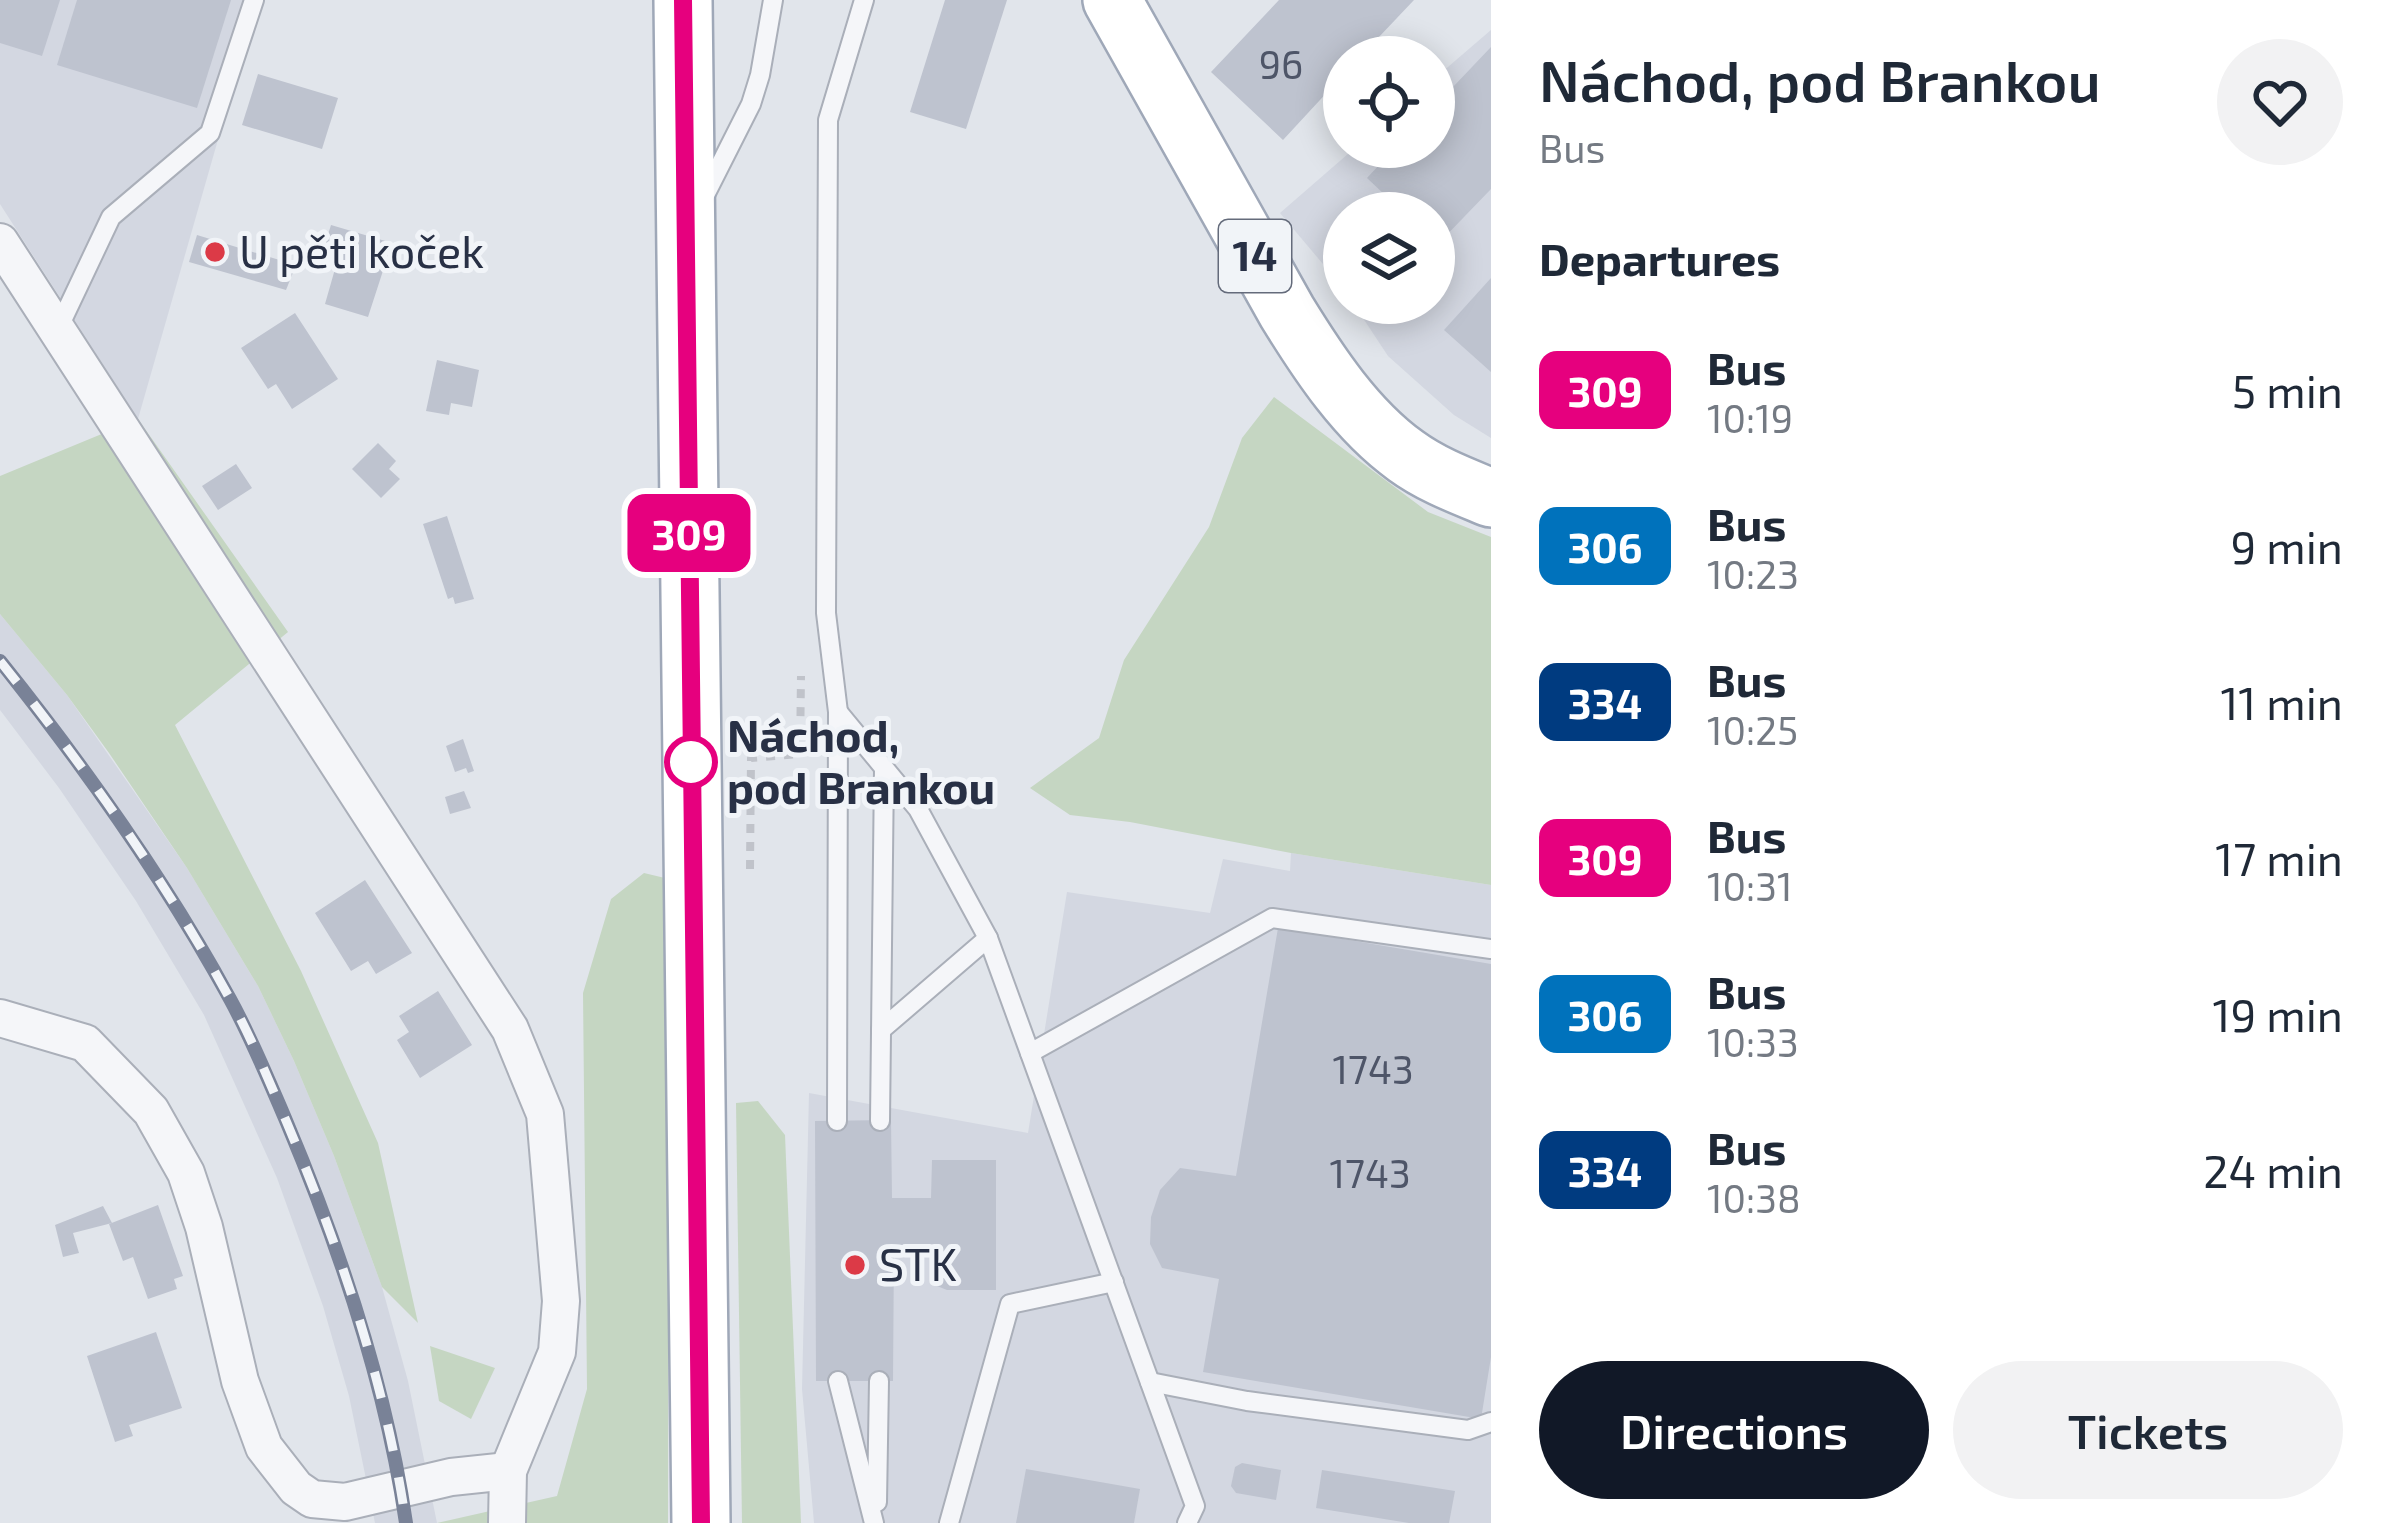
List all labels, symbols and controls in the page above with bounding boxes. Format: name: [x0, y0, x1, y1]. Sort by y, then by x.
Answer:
map controls: [1323, 36, 1455, 324]
button: locate: [1323, 36, 1455, 168]
button: heart: [2217, 39, 2343, 165]
house number: 96: [1259, 40, 1303, 87]
text: Náchod, pod Brankou: [1539, 45, 2101, 113]
text: Bus: [1539, 124, 1605, 171]
button: layers: [1323, 192, 1455, 324]
road number: 14: [1219, 220, 1291, 292]
place label: U pěti koček: [239, 223, 484, 277]
text: Departures: [1539, 231, 1780, 285]
marker: U pěti koček: [202, 239, 228, 265]
text: Bus: [1707, 340, 1786, 394]
text: 5 min: [2232, 363, 2343, 417]
text: 309: [1567, 365, 1643, 415]
text: 10:19: [1707, 394, 1793, 441]
line badge: 309: [620, 494, 758, 572]
text: Bus: [1707, 496, 1786, 550]
text: 309: [651, 508, 727, 558]
text: 9 min: [2230, 519, 2343, 573]
text: 306: [1567, 521, 1643, 571]
text: 10:23: [1707, 550, 1799, 597]
text: Bus: [1707, 652, 1786, 706]
text: 11 min: [2220, 675, 2343, 729]
text: 334: [1568, 677, 1642, 727]
text: 10:25: [1707, 706, 1798, 753]
place label: Náchod, pod Brankou: [727, 707, 995, 813]
marker: Náchod, pod Brankou: [666, 737, 716, 787]
text: Bus: [1707, 808, 1786, 862]
text: 17 min: [2215, 831, 2343, 885]
text: 309: [1567, 833, 1643, 883]
text: 10:31: [1707, 862, 1792, 909]
text: Bus: [1707, 964, 1786, 1018]
text: 19 min: [2213, 987, 2343, 1041]
text: 306: [1567, 989, 1643, 1039]
text: 10:33: [1707, 1018, 1799, 1065]
house number: 1743: [1332, 1045, 1414, 1092]
text: Bus: [1707, 1120, 1786, 1174]
text: 24 min: [2203, 1143, 2343, 1197]
text: 334: [1568, 1145, 1642, 1195]
house number: 1743: [1329, 1149, 1411, 1196]
text: 10:38: [1707, 1174, 1801, 1221]
place label: STK: [879, 1236, 957, 1290]
marker: STK: [842, 1252, 868, 1278]
button: Directions: [1539, 1361, 1929, 1499]
button: Tickets: [1953, 1361, 2343, 1499]

